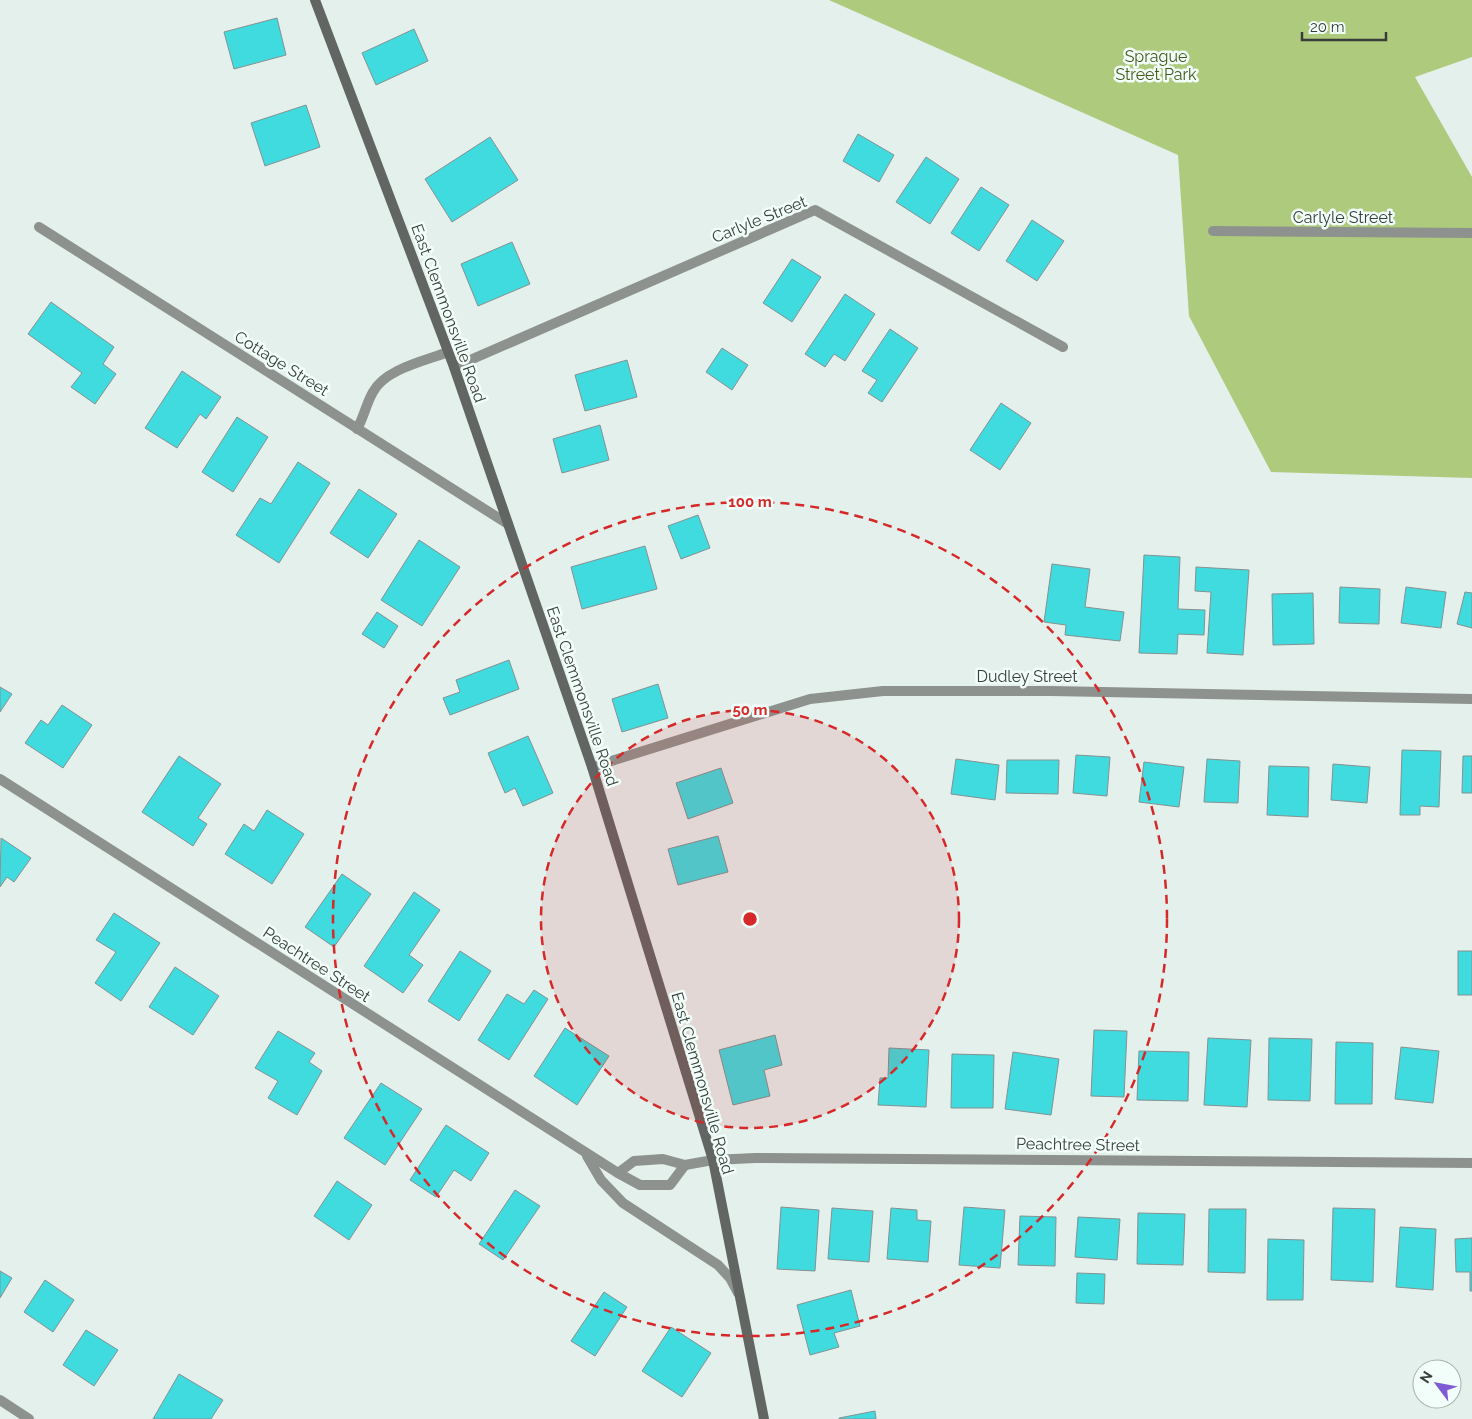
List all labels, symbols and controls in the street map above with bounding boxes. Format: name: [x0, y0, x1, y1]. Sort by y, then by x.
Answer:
scale bar: [1302, 10, 1386, 42]
text: 20 m: [1310, 18, 1345, 36]
park label: Sprague Street Park: [1115, 47, 1197, 84]
street label: Carlyle Street: [709, 192, 810, 247]
street label: Carlyle Street: [1293, 208, 1394, 227]
street label: East Clemmonsville Road: [407, 221, 490, 405]
street label: Cottage Street: [231, 327, 333, 400]
text: 100 m: [728, 493, 772, 511]
street label: East Clemmonsville Road: [543, 604, 622, 789]
street label: Dudley Street: [976, 667, 1078, 686]
text: 50 m: [732, 701, 768, 719]
centre of rings: [741, 910, 759, 928]
street label: Peachtree Street: [260, 923, 374, 1006]
street label: East Clemmonsville Road: [667, 990, 738, 1176]
street label: Peachtree Street: [1016, 1134, 1141, 1155]
north arrow: [1412, 1359, 1462, 1409]
text: N: [1416, 1368, 1436, 1386]

